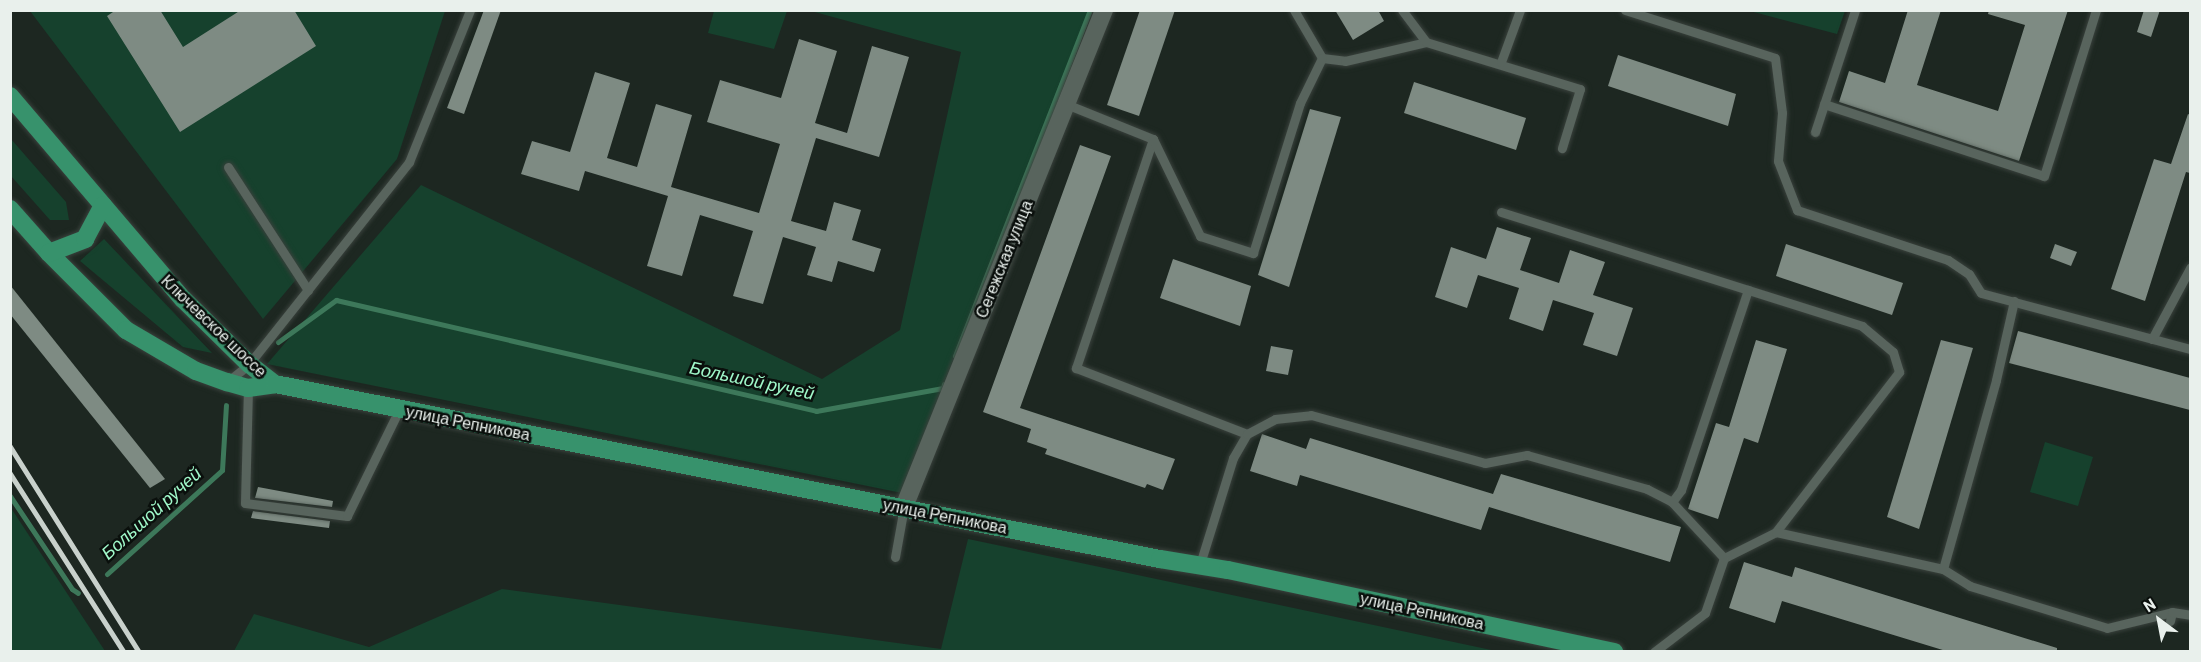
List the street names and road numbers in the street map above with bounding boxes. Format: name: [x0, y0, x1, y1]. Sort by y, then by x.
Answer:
street label: Сегежская улица: [972, 197, 1036, 321]
street label: Ключевское шоссе: [157, 271, 271, 381]
street label: улица Репникова: [404, 402, 532, 444]
street label: улица Репникова: [881, 495, 1009, 537]
street label: улица Репникова: [1358, 589, 1486, 633]

